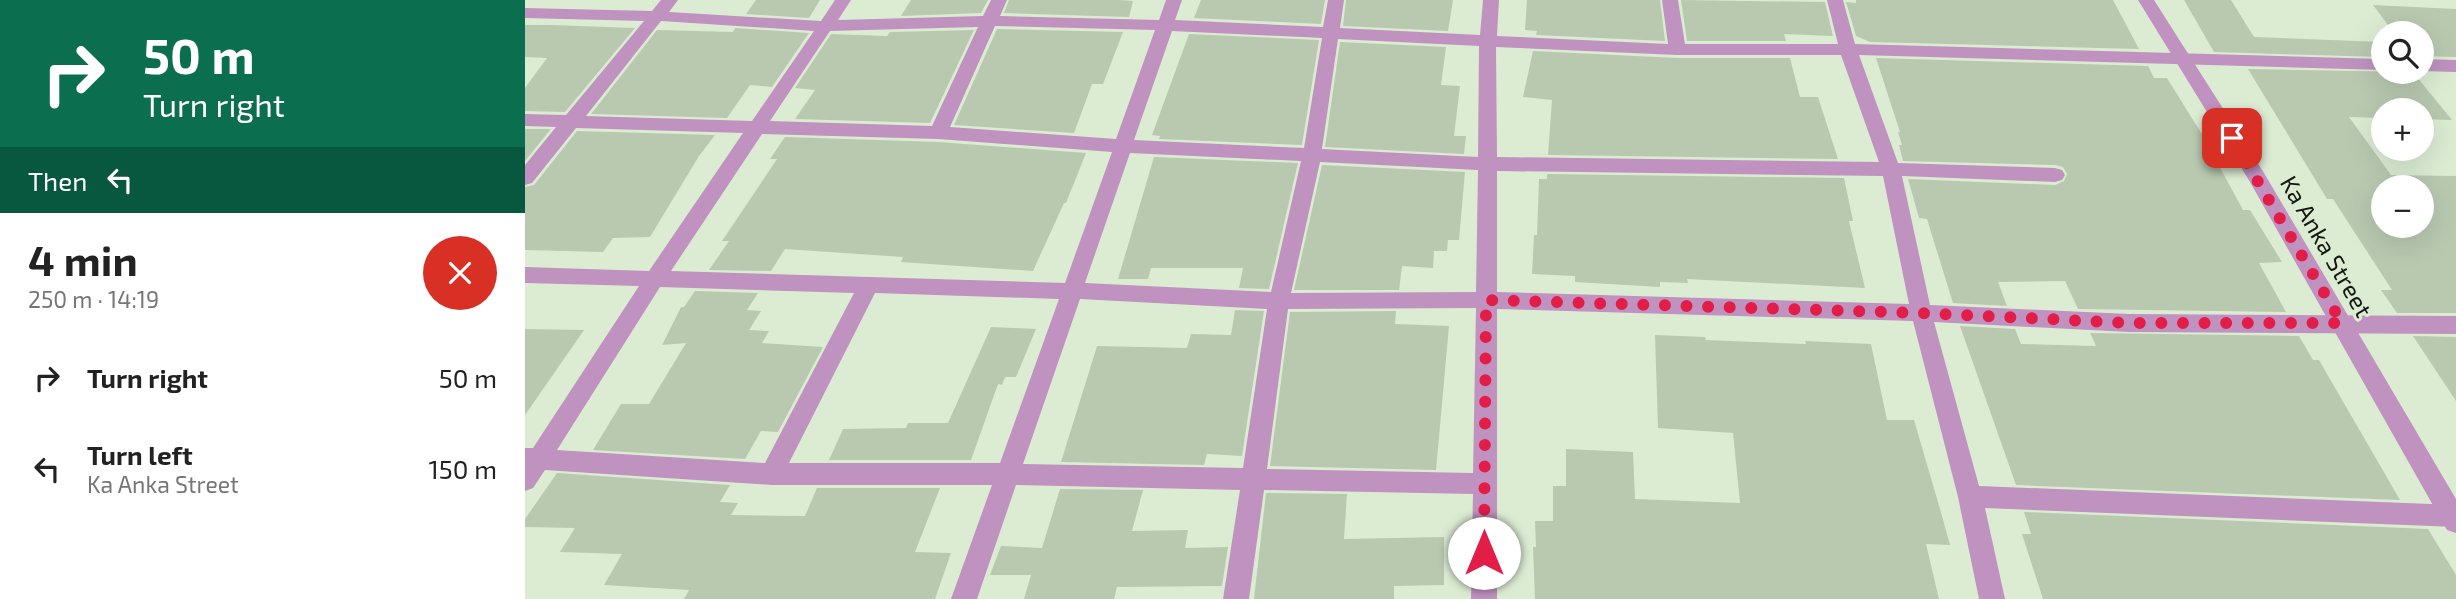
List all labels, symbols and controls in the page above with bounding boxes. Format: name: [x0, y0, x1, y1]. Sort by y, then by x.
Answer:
map controls: [2371, 21, 2434, 238]
button: search: [2371, 21, 2434, 84]
text: 50 m: [143, 25, 255, 84]
icon: right: [28, 28, 119, 119]
text: Turn right: [143, 85, 285, 123]
button: +: [2371, 98, 2434, 161]
pin: [2202, 108, 2262, 168]
icon: arrive: [2213, 119, 2251, 157]
icon: left: [101, 161, 139, 199]
text: Then: [28, 165, 87, 196]
street label: Ka Anka Street: [2275, 170, 2379, 322]
button: −: [2371, 175, 2434, 238]
text: 4 min: [28, 234, 138, 284]
button: close: [423, 236, 497, 310]
text: 250 m · 14:19: [28, 285, 159, 313]
icon: right: [28, 359, 66, 397]
text: Turn right: [87, 362, 208, 393]
text: 50 m: [439, 362, 497, 393]
text: Turn left: [87, 439, 193, 470]
icon: left: [28, 450, 66, 488]
text: 150 m: [428, 453, 497, 484]
text: Ka Anka Street: [87, 470, 239, 498]
position arrow: [1447, 516, 1521, 590]

